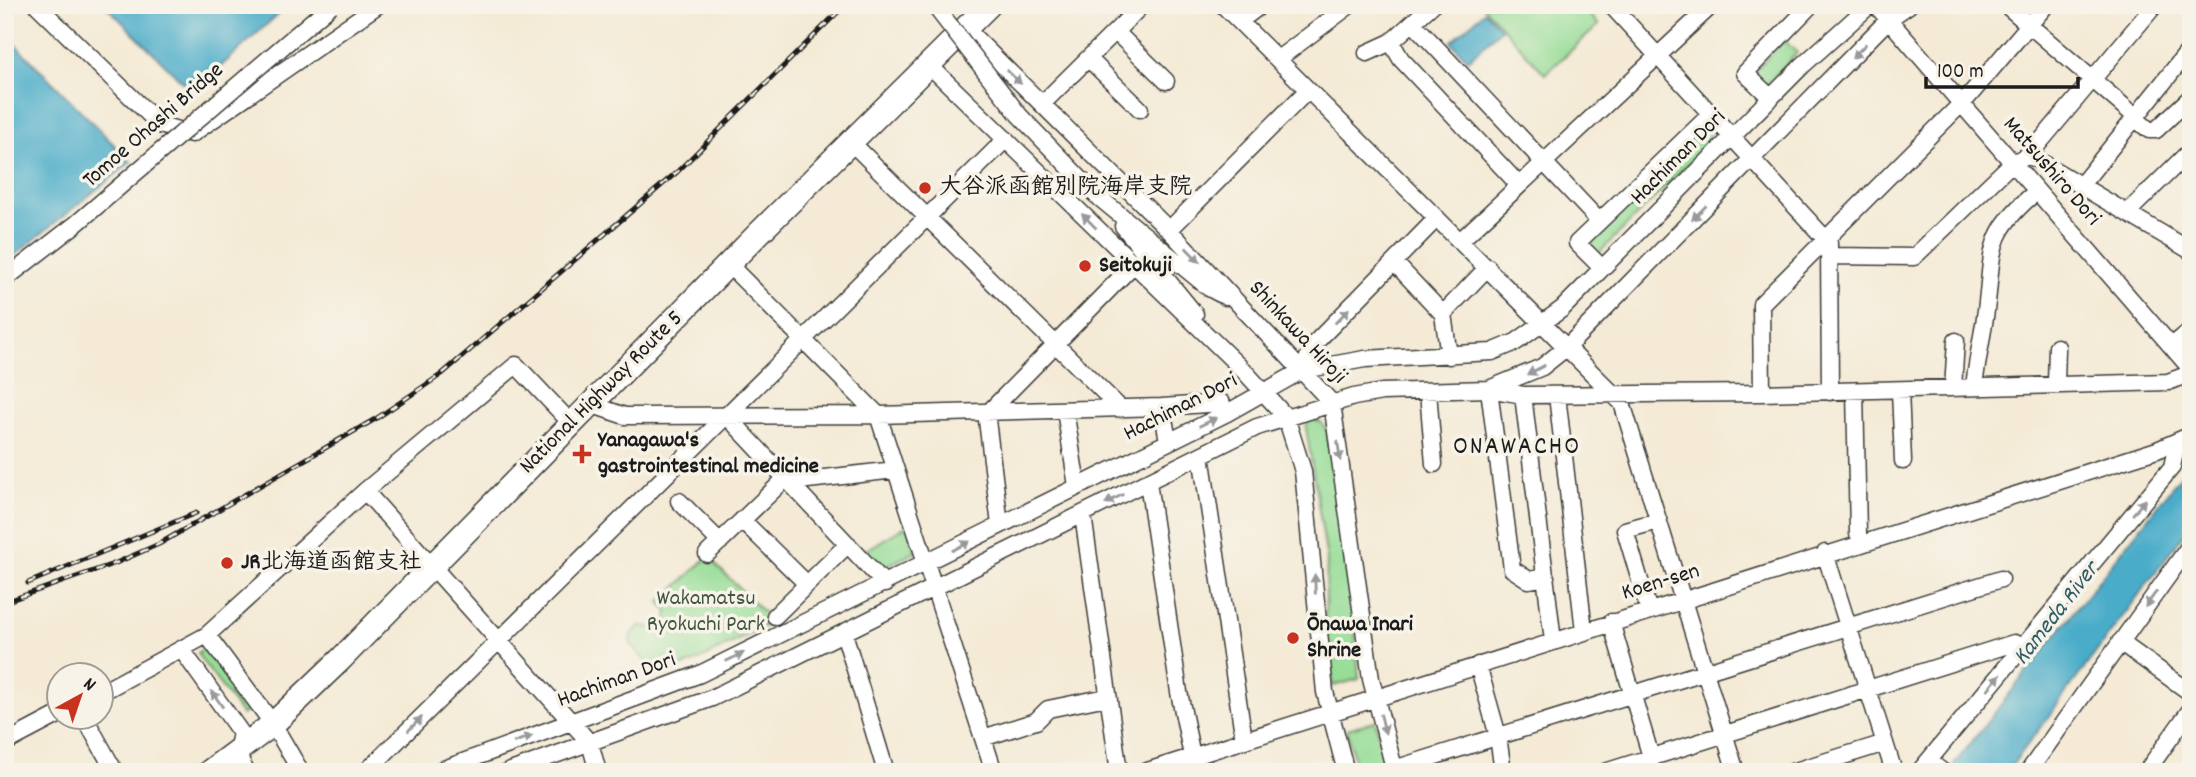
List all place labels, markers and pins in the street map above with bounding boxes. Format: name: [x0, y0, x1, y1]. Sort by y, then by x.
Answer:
place label: 大谷派函館別院海岸支院: [939, 172, 1192, 205]
marker: 大谷派函館別院海岸支院: [917, 180, 933, 196]
place label: Seitokuji: [1099, 250, 1173, 283]
marker: Seitokuji: [1077, 258, 1093, 274]
place label: Yanagawa's gastrointestinal medicine: [597, 425, 819, 484]
marker: Yanagawa's gastrointestinal medicine: [572, 444, 592, 464]
place label: JR北海道函館支社: [241, 547, 422, 580]
marker: JR北海道函館支社: [219, 555, 235, 571]
place label: Ōnawa Inari Shrine: [1307, 609, 1414, 668]
marker: Ōnawa Inari Shrine: [1285, 630, 1301, 646]

